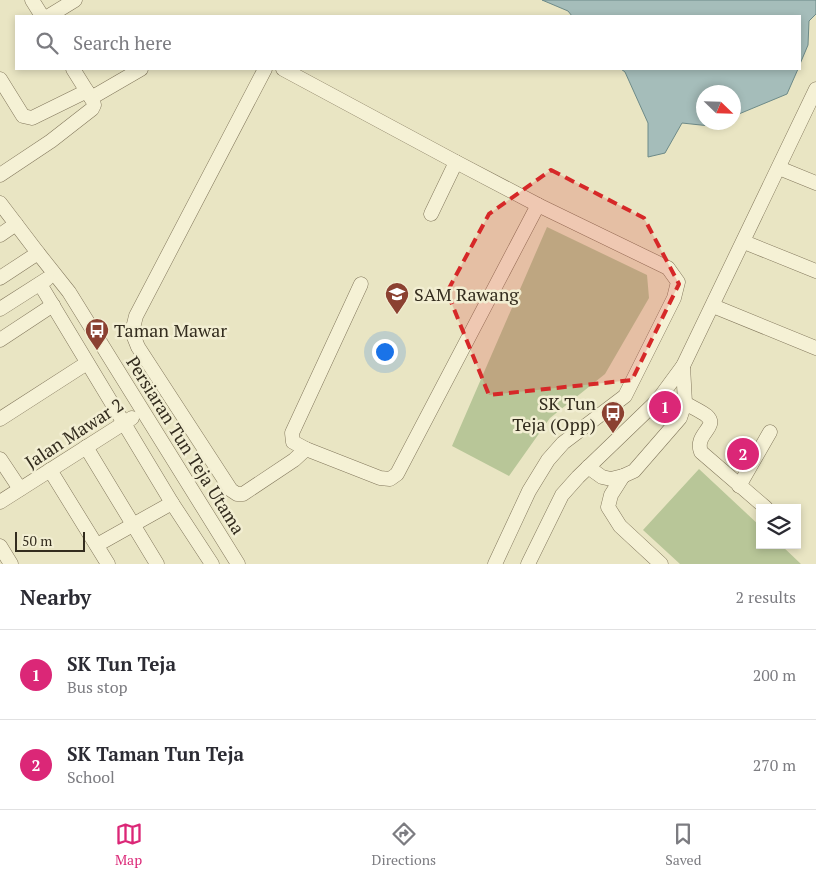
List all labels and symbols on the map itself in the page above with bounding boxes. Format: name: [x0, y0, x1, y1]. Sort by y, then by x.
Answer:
north arrow: [696, 85, 741, 130]
school or university icon: SAM Rawang: [384, 281, 410, 315]
place label: SAM Rawang: [414, 282, 519, 306]
bus stop icon: Taman Mawar: [84, 317, 110, 351]
place label: Taman Mawar: [114, 318, 227, 342]
your location: [372, 339, 398, 365]
street label: Persiaran Tun Teja Utama: [121, 351, 251, 539]
pin: 1: [649, 388, 681, 426]
place label: SK Tun Teja (Opp): [512, 391, 596, 436]
street label: Jalan Mawar 2: [20, 392, 128, 474]
bus stop icon: SK Tun Teja (Opp): [600, 400, 626, 434]
pin: 2: [727, 435, 759, 473]
scale bar: [15, 529, 85, 552]

